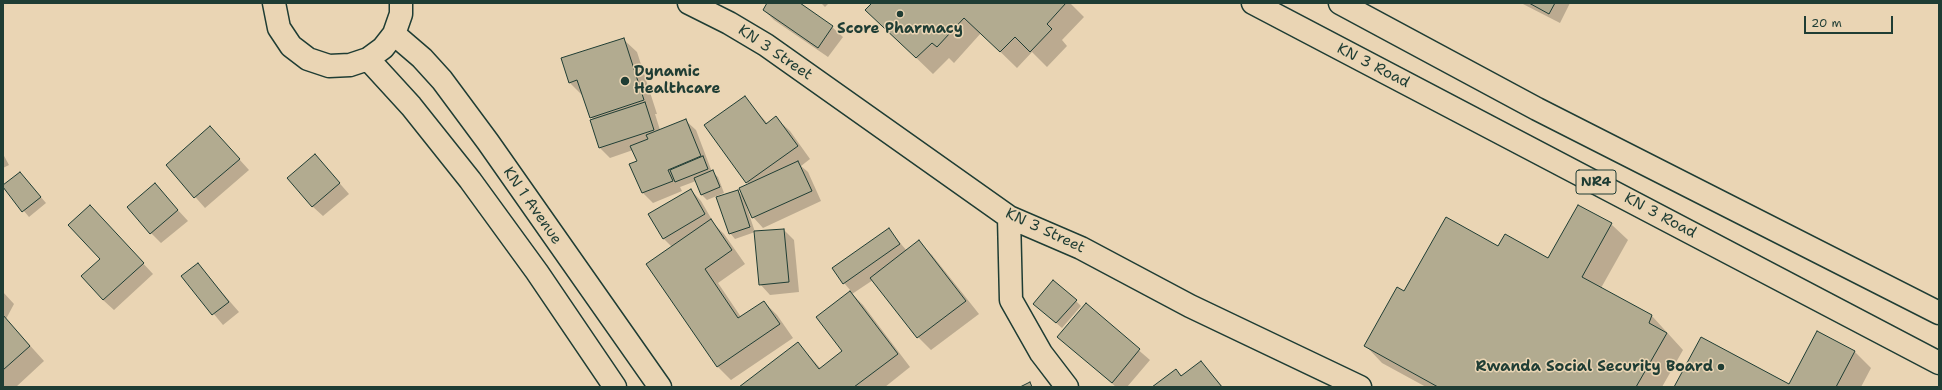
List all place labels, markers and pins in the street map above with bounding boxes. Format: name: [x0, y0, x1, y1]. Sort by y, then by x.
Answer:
marker: Score Pharmacy: [895, 9, 905, 19]
place label: Score Pharmacy: [837, 20, 963, 38]
place label: Dynamic Healthcare: [634, 63, 720, 98]
marker: Dynamic Healthcare: [619, 75, 631, 87]
place label: Rwanda Social Security Board: [1476, 358, 1713, 376]
marker: Rwanda Social Security Board: [1716, 362, 1726, 372]

